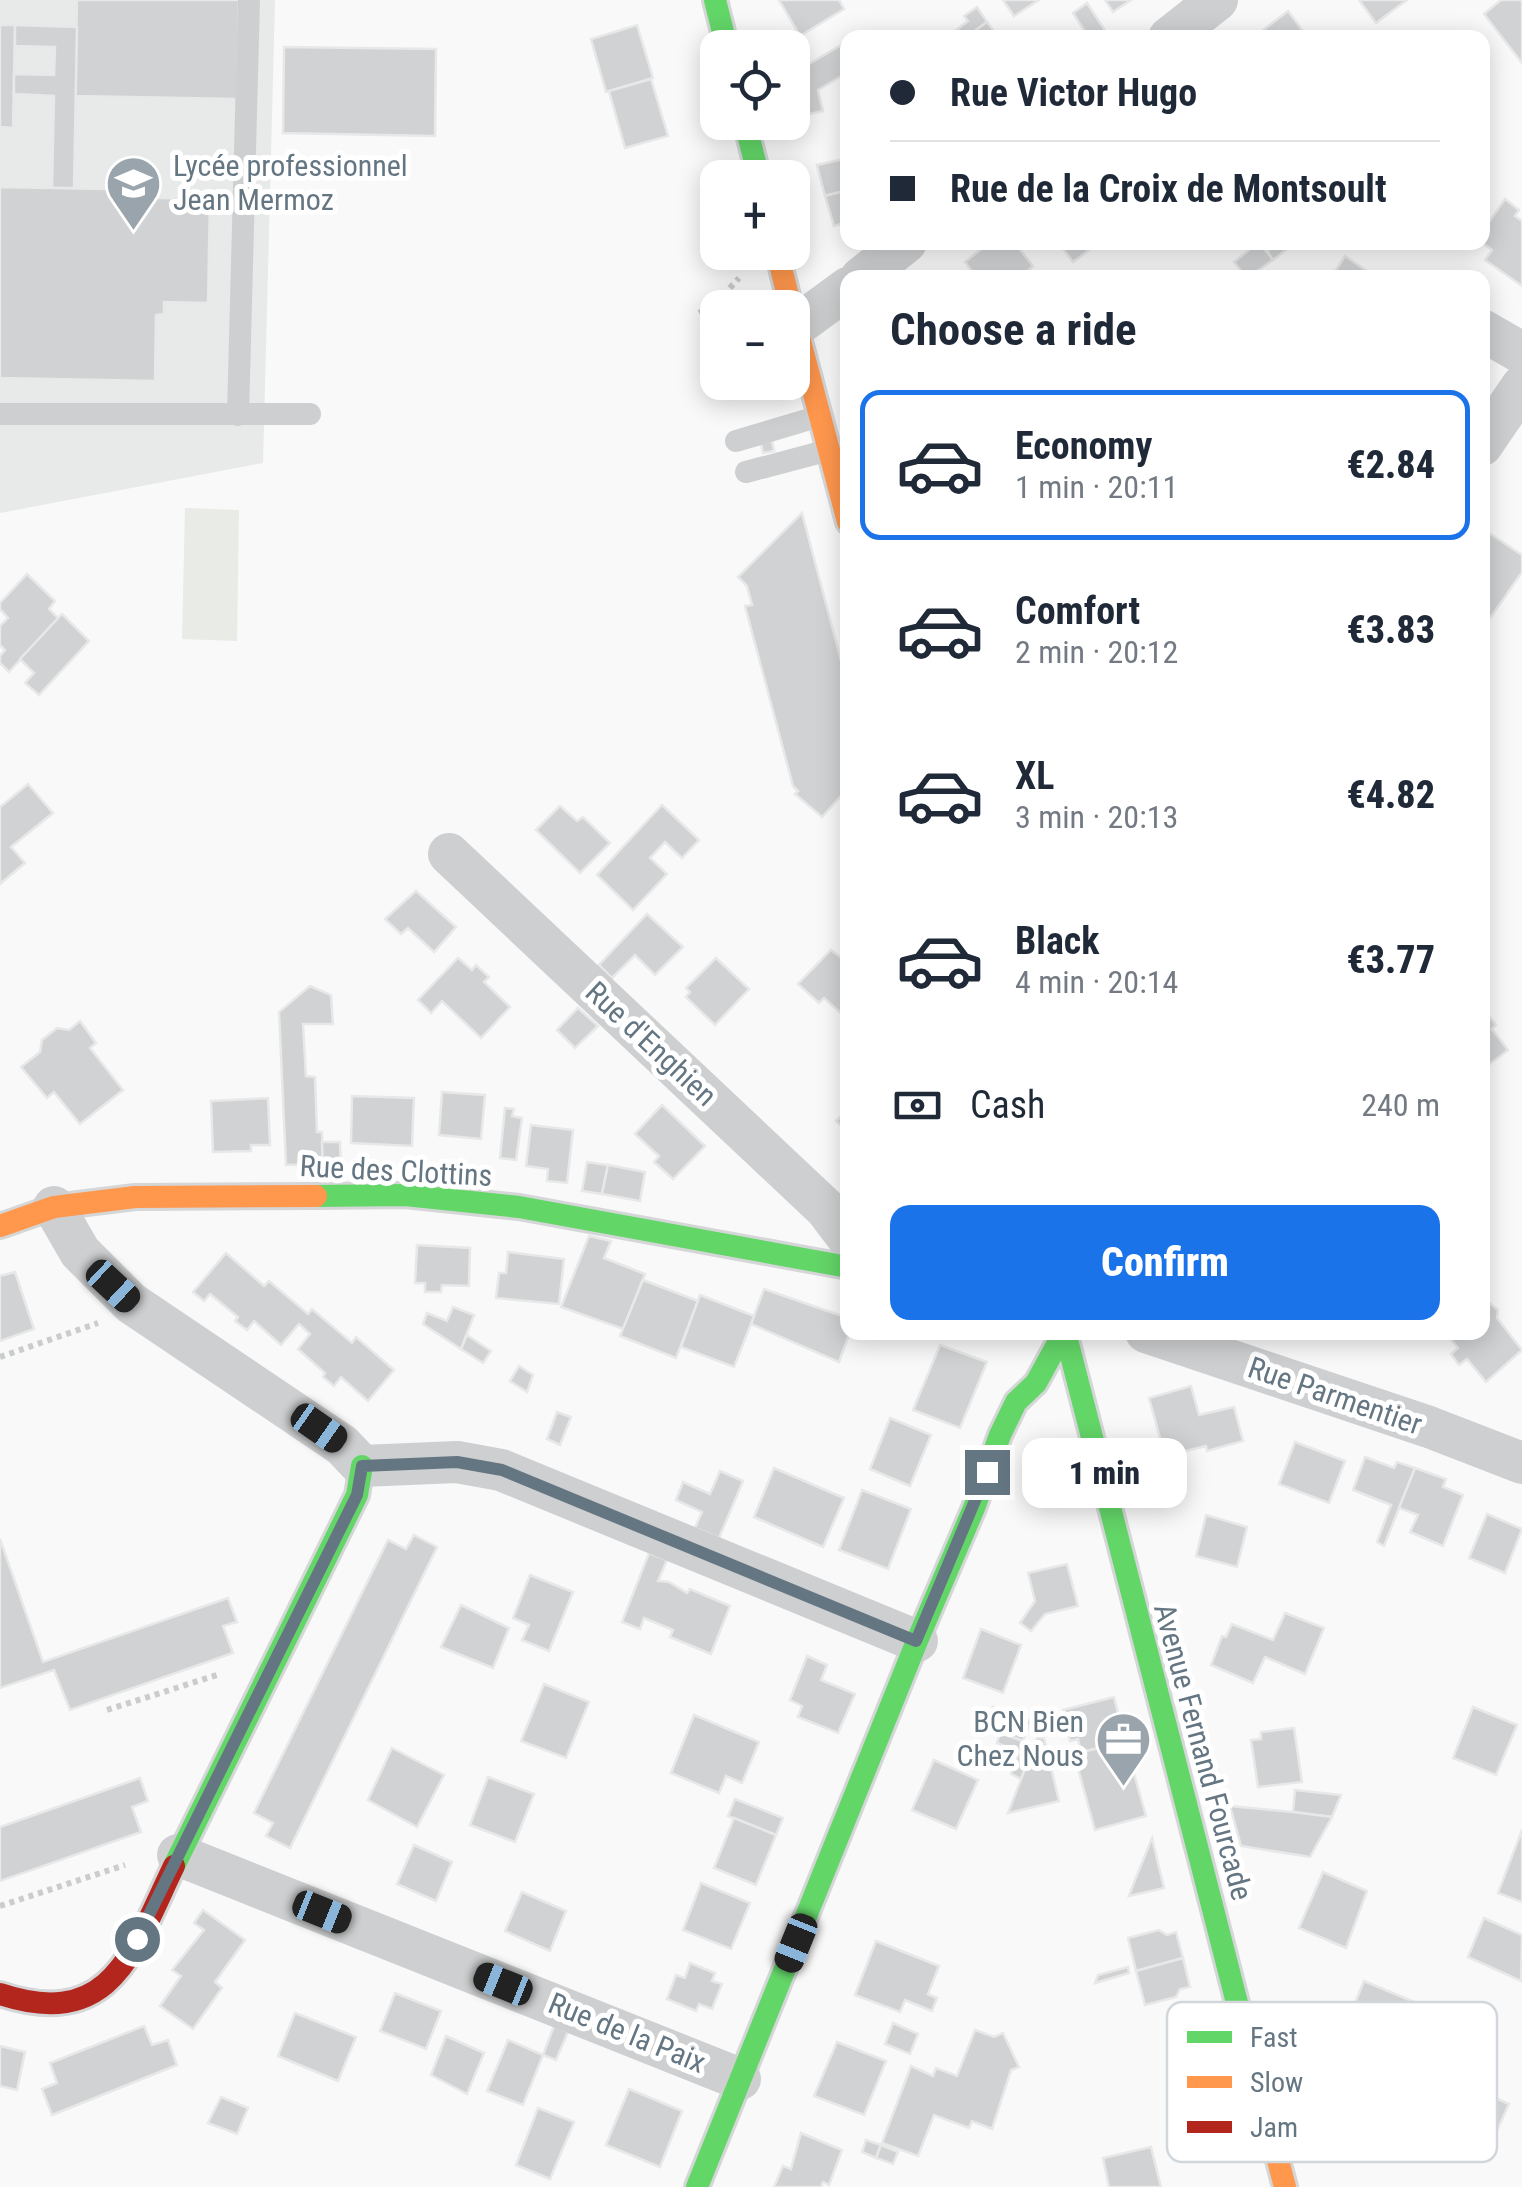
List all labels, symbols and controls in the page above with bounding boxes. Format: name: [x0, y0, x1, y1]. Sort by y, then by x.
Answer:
map controls: [700, 30, 810, 400]
button: locate: [700, 30, 810, 140]
text: Rue Victor Hugo: [950, 71, 1197, 115]
place label: Lycée professionnel Jean Mermoz: [173, 148, 408, 217]
school or university icon: Lycée professionnel Jean Mermoz: [104, 153, 164, 232]
button: +: [700, 160, 810, 270]
text: Rue de la Croix de Montsoult: [950, 167, 1387, 211]
button: −: [700, 290, 810, 400]
text: Choose a ride: [890, 303, 1137, 356]
icon: car: [895, 420, 985, 510]
text: Economy: [1015, 424, 1152, 468]
text: €2.84: [1346, 443, 1435, 487]
text: 1 min · 20:11: [1015, 468, 1178, 506]
icon: car: [895, 585, 985, 675]
text: Comfort: [1015, 589, 1140, 633]
text: €3.83: [1346, 608, 1435, 652]
text: 2 min · 20:12: [1015, 633, 1178, 671]
icon: car: [895, 750, 985, 840]
text: XL: [1015, 754, 1054, 798]
text: €4.82: [1346, 773, 1435, 817]
text: 3 min · 20:13: [1015, 798, 1178, 836]
icon: car: [895, 915, 985, 1005]
text: Black: [1015, 919, 1099, 963]
text: €3.77: [1346, 938, 1435, 982]
text: 4 min · 20:14: [1015, 963, 1178, 1001]
street label: Rue d'Enghien: [579, 974, 724, 1113]
icon: cash: [890, 1078, 945, 1133]
text: Cash: [970, 1083, 1045, 1127]
text: 240 m: [1361, 1086, 1440, 1124]
street label: Rue des Clottins: [299, 1148, 493, 1193]
button: Confirm: [890, 1205, 1440, 1320]
car: [81, 1255, 145, 1317]
street label: Rue Parmentier: [1244, 1349, 1427, 1442]
car: [286, 1399, 352, 1457]
callout: 1 min: [1022, 1437, 1187, 1507]
route end: [965, 1450, 1010, 1495]
text: 1 min: [1069, 1454, 1140, 1492]
street label: Avenue Fernand Fourcade: [1147, 1600, 1260, 1904]
place label: BCN Bien Chez Nous: [957, 1704, 1084, 1773]
office icon: BCN Bien Chez Nous: [1093, 1709, 1153, 1788]
car: [289, 1887, 355, 1937]
car: [771, 1910, 821, 1976]
route start: [115, 1917, 160, 1962]
car: [470, 1959, 536, 2009]
street label: Rue de la Paix: [544, 1985, 711, 2080]
legend: [1167, 2002, 1497, 2162]
text: Fast: [1250, 2021, 1297, 2054]
text: Slow: [1250, 2066, 1303, 2099]
text: Jam: [1250, 2111, 1298, 2144]

